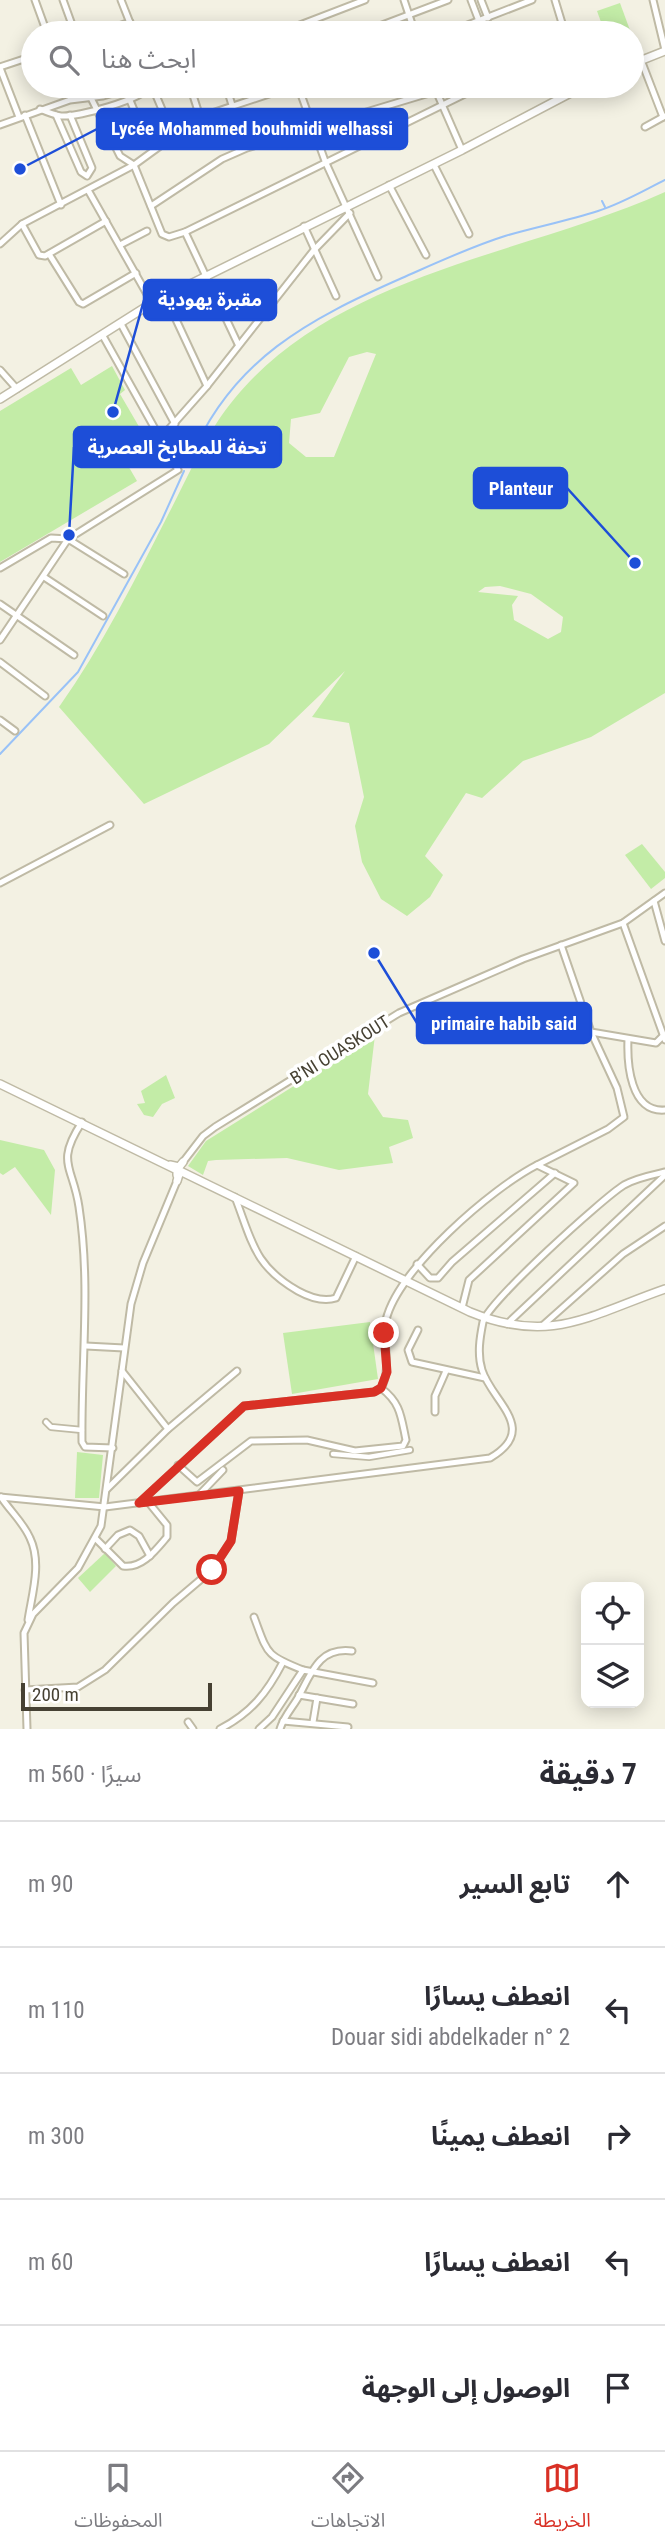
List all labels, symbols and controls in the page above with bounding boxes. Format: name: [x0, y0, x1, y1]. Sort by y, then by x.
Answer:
search box: [21, 21, 644, 98]
icon: search: [45, 41, 83, 79]
text: ابحث هنا: [101, 44, 197, 74]
callout: Lycée Mohammed bouhmidi welhassi: [97, 109, 407, 149]
text: Lycée Mohammed bouhmidi welhassi: [111, 117, 393, 140]
callout: مقبرة يهودية: [144, 280, 276, 320]
text: مقبرة يهودية: [158, 288, 262, 311]
callout: تحفة للمطابخ العصرية: [74, 427, 281, 467]
text: تحفة للمطابخ العصرية: [88, 436, 267, 462]
callout: Planteur: [474, 468, 567, 508]
text: Planteur: [489, 477, 553, 500]
callout: primaire habib said: [417, 1003, 591, 1043]
street label: B'NI OUASKOUT: [286, 1011, 393, 1088]
text: primaire habib said: [431, 1012, 577, 1035]
route end: [368, 1317, 399, 1348]
route start: [196, 1554, 227, 1585]
map controls: [581, 1582, 644, 1708]
button: locate: [581, 1582, 644, 1645]
button: layers: [581, 1645, 644, 1708]
scale bar: [21, 1680, 212, 1712]
text: 200 m: [32, 1683, 79, 1706]
text: 7 دقيقة: [539, 1756, 637, 1791]
text: سيرًا · 560 m: [28, 1761, 141, 1788]
icon: ahead: [599, 1865, 637, 1903]
text: تابع السير: [460, 1869, 570, 1899]
text: 90 m: [28, 1871, 73, 1898]
text: انعطف يسارًا: [424, 1981, 570, 2011]
icon: left: [599, 1991, 637, 2029]
text: 110 m: [28, 1997, 85, 2024]
text: Douar sidi abdelkader n° 2: [331, 2024, 570, 2051]
icon: right: [599, 2117, 637, 2155]
text: انعطف يمينًا: [431, 2121, 570, 2151]
text: 300 m: [28, 2123, 85, 2150]
icon: left: [599, 2243, 637, 2281]
text: انعطف يسارًا: [424, 2247, 570, 2277]
text: 60 m: [28, 2249, 73, 2276]
icon: arrive: [599, 2369, 637, 2407]
text: الوصول إلى الوجهة: [362, 2373, 570, 2403]
tab: المحفوظات: [74, 2459, 163, 2541]
tab: الاتجاهات: [311, 2459, 385, 2541]
tab: الخريطة: [534, 2459, 591, 2541]

